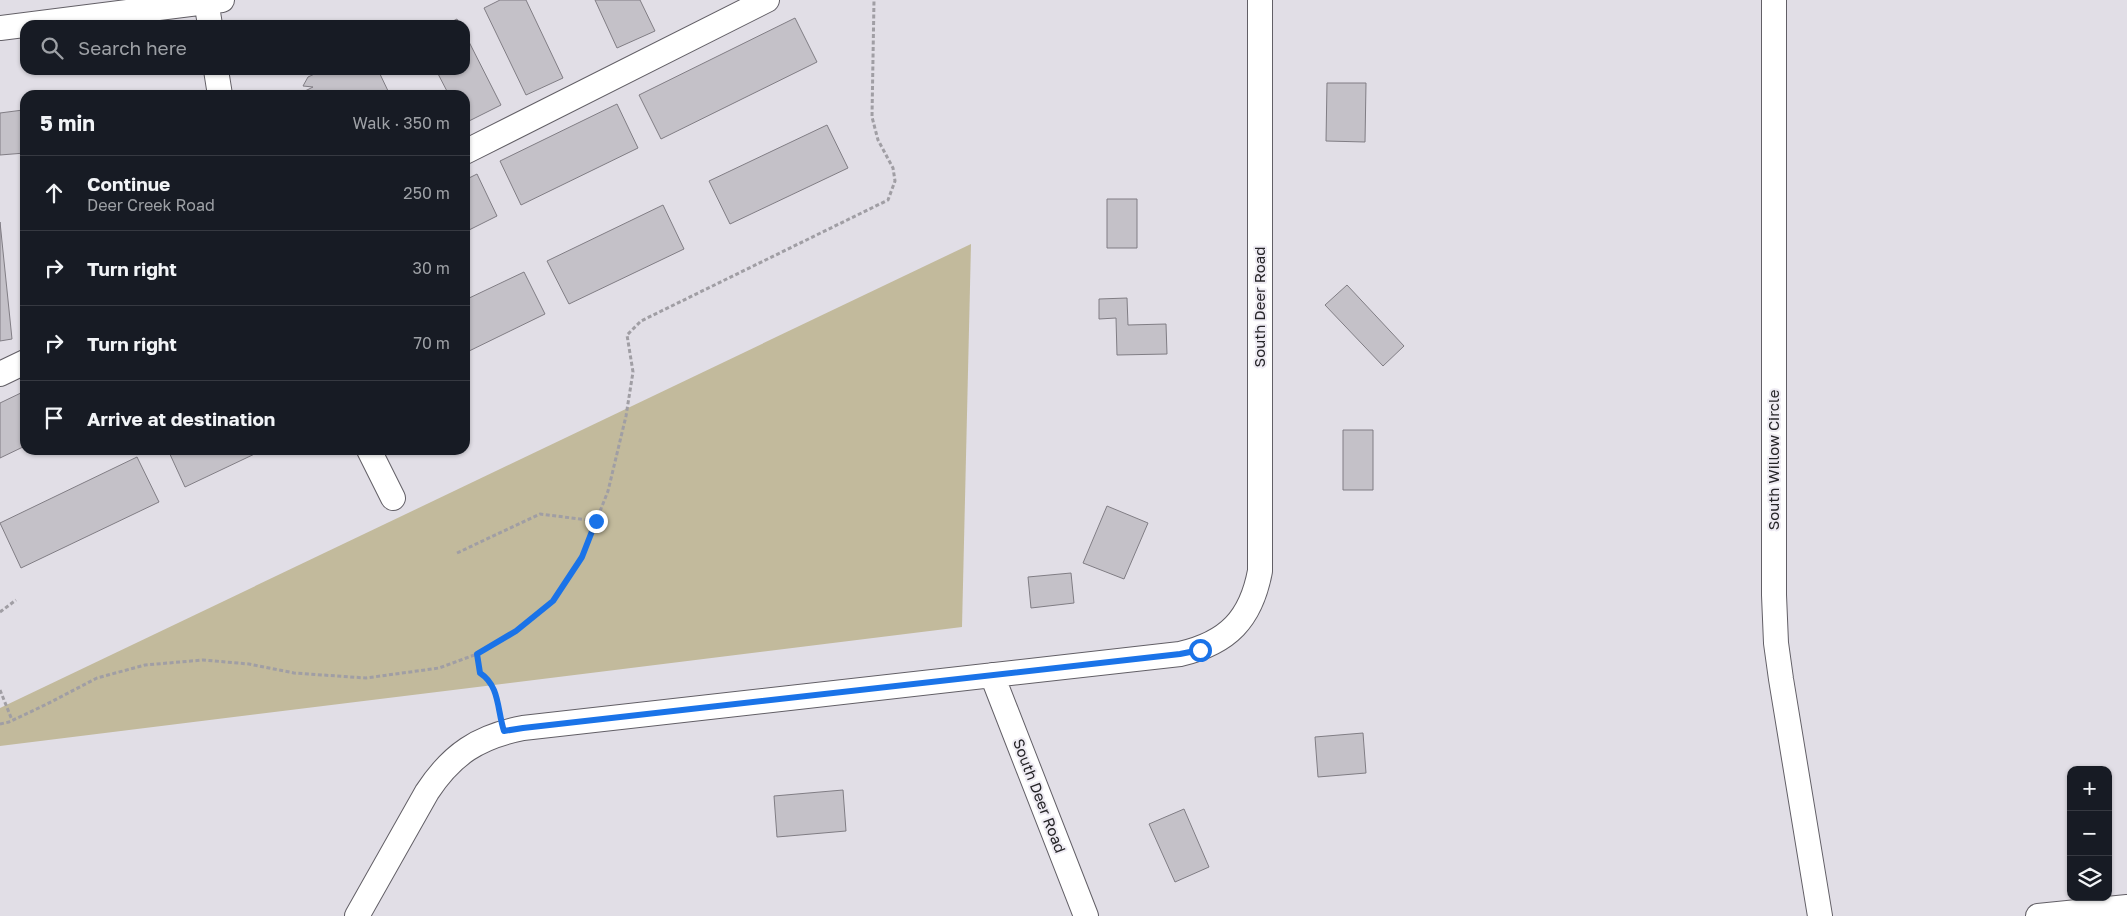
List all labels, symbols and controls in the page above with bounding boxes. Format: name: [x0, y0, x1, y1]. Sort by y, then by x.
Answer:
search box: [20, 20, 470, 75]
icon: search: [38, 34, 66, 62]
text: Search here: [78, 36, 187, 59]
text: 5 min: [40, 110, 95, 136]
text: Walk · 350 m: [353, 113, 450, 133]
text: Continue: [87, 172, 170, 195]
icon: ahead: [40, 179, 68, 207]
text: 250 m: [403, 183, 450, 203]
text: Deer Creek Road: [87, 195, 215, 215]
street label: South Deer Road: [1250, 247, 1268, 367]
icon: right: [40, 254, 68, 282]
text: Turn right: [87, 257, 177, 280]
text: 30 m: [413, 258, 450, 278]
icon: right: [40, 329, 68, 357]
text: Turn right: [87, 332, 177, 355]
text: 70 m: [413, 333, 450, 353]
street label: South Willow Circle: [1764, 389, 1782, 530]
icon: arrive: [40, 404, 68, 432]
text: Arrive at destination: [87, 407, 275, 430]
route end: [585, 510, 608, 533]
route start: [1189, 639, 1212, 662]
street label: South Deer Road: [1010, 736, 1070, 855]
map controls: [2067, 766, 2112, 901]
button: +: [2067, 766, 2112, 811]
button: −: [2067, 811, 2112, 856]
button: layers: [2067, 856, 2112, 901]

